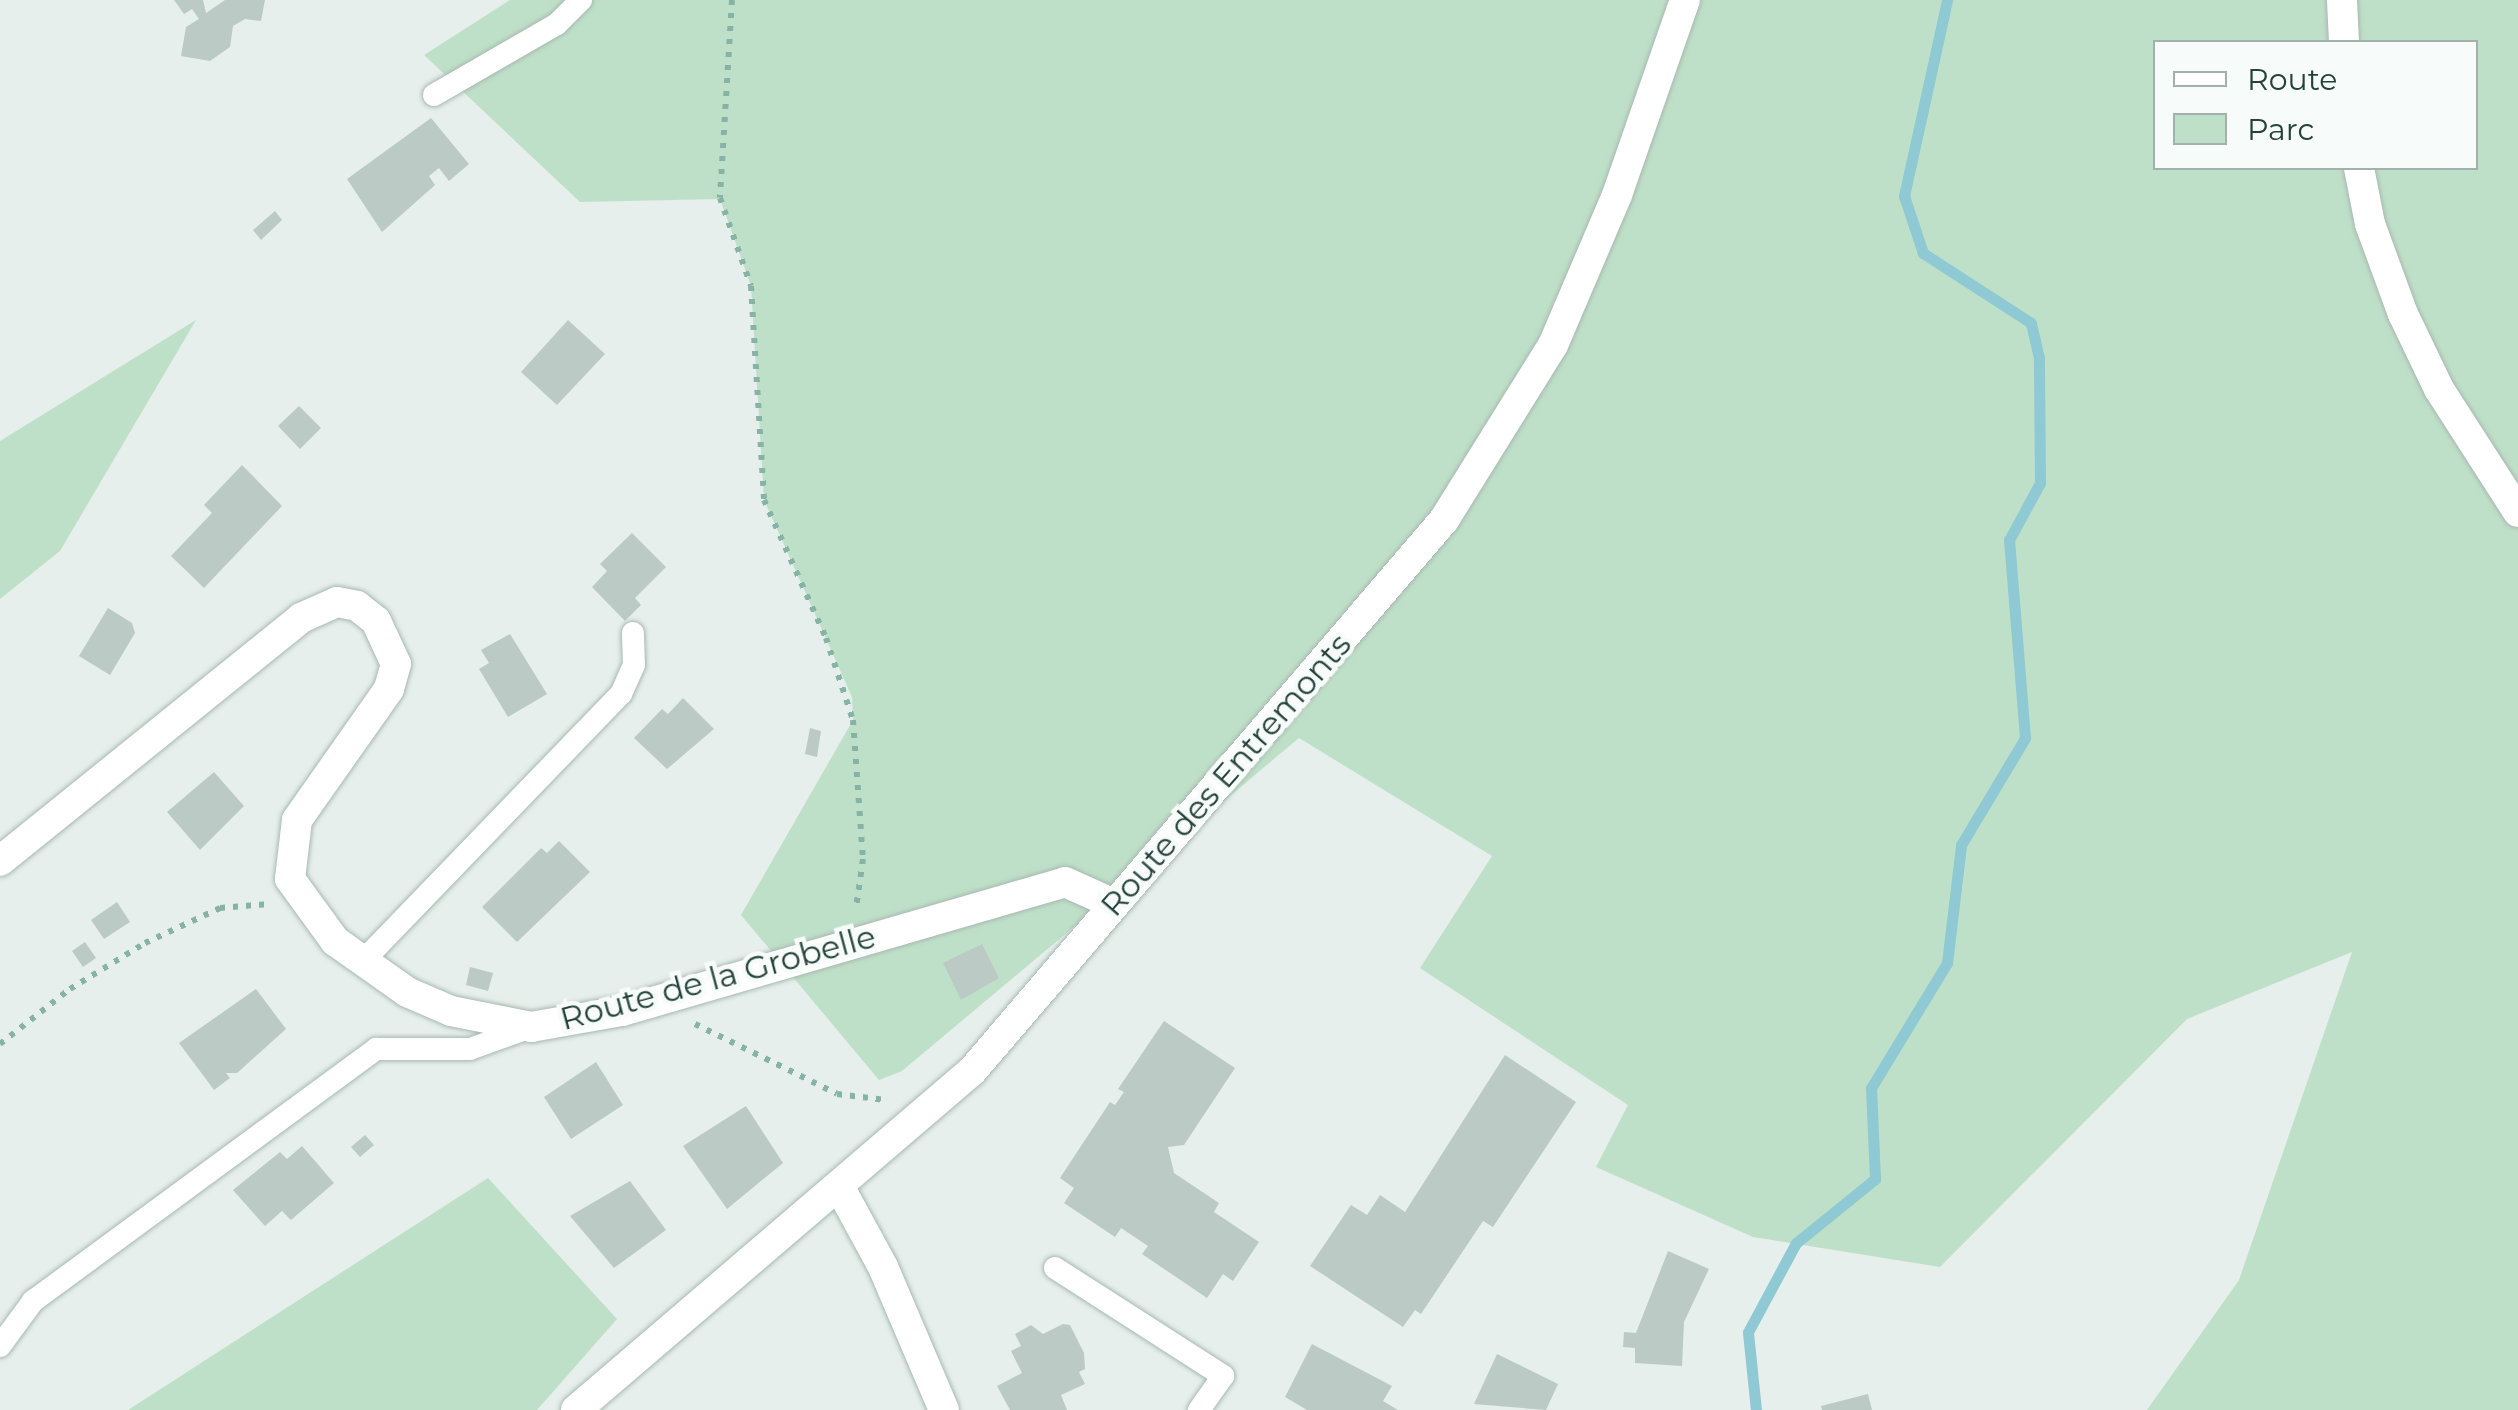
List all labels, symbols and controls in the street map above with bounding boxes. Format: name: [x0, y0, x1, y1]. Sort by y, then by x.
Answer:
legend: [2153, 40, 2478, 170]
text: Route: [2247, 61, 2337, 98]
text: Parc: [2247, 111, 2314, 148]
street label: Route des Entremonts: [1093, 626, 1359, 924]
street label: Route de la Grobelle: [556, 917, 880, 1039]

